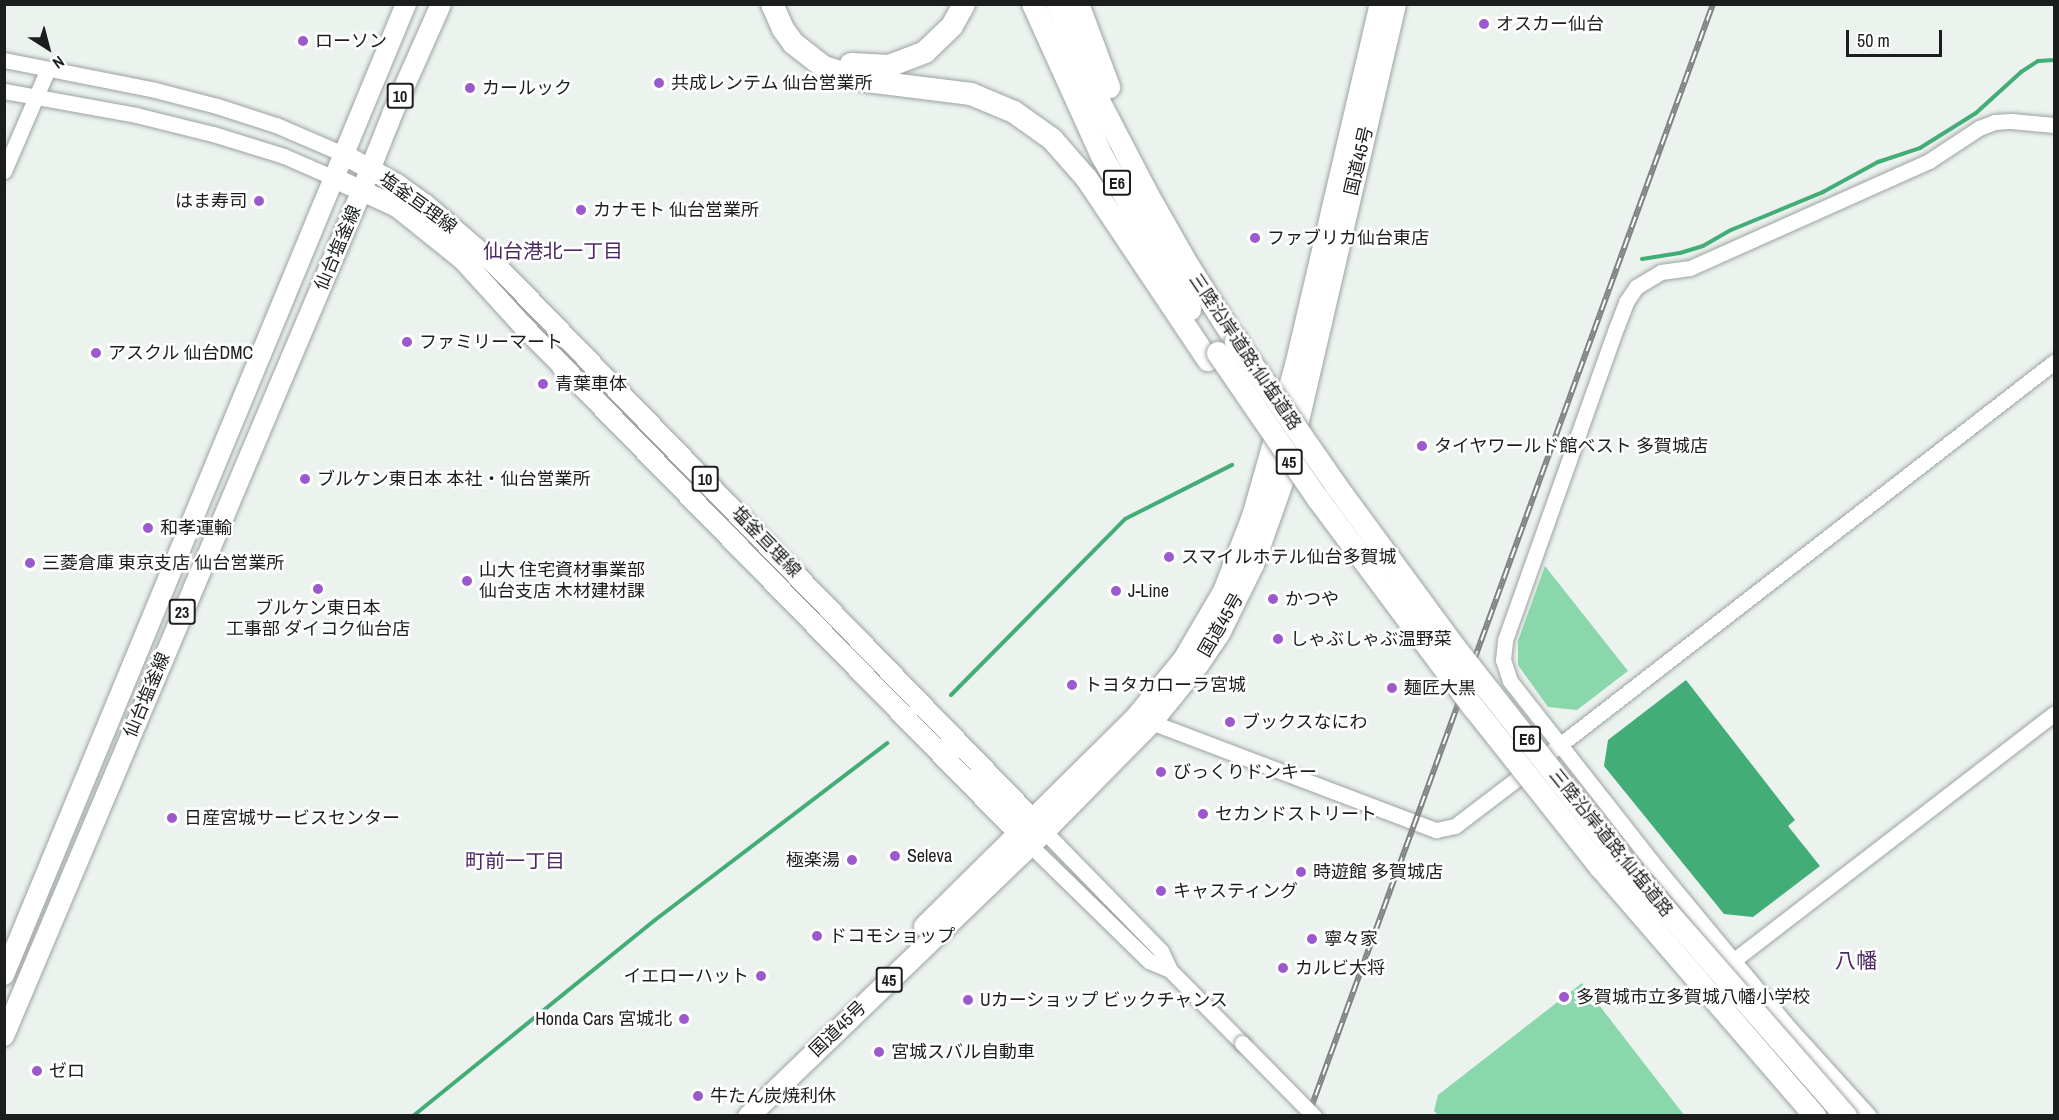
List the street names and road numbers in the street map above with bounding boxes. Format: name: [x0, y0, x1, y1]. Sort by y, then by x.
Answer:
road number: 10: [386, 83, 414, 109]
street label: 国道45号: [1341, 124, 1377, 198]
street label: 塩釜亘理線: [375, 168, 461, 238]
road number: E6: [1102, 170, 1132, 196]
street label: 仙台塩釜線: [310, 202, 366, 294]
street label: 三陸沿岸道路;仙塩道路: [1185, 270, 1305, 434]
road number: 45: [1276, 449, 1302, 475]
road number: 10: [692, 466, 718, 492]
street label: 塩釜亘理線: [727, 502, 805, 582]
street label: 国道45号: [1194, 589, 1248, 661]
road number: 23: [168, 599, 195, 625]
street label: 仙台塩釜線: [119, 649, 175, 741]
road number: E6: [1512, 726, 1542, 752]
street label: 三陸沿岸道路;仙塩道路: [1545, 765, 1677, 921]
road number: 45: [876, 967, 902, 993]
street label: 国道45号: [805, 997, 871, 1061]

